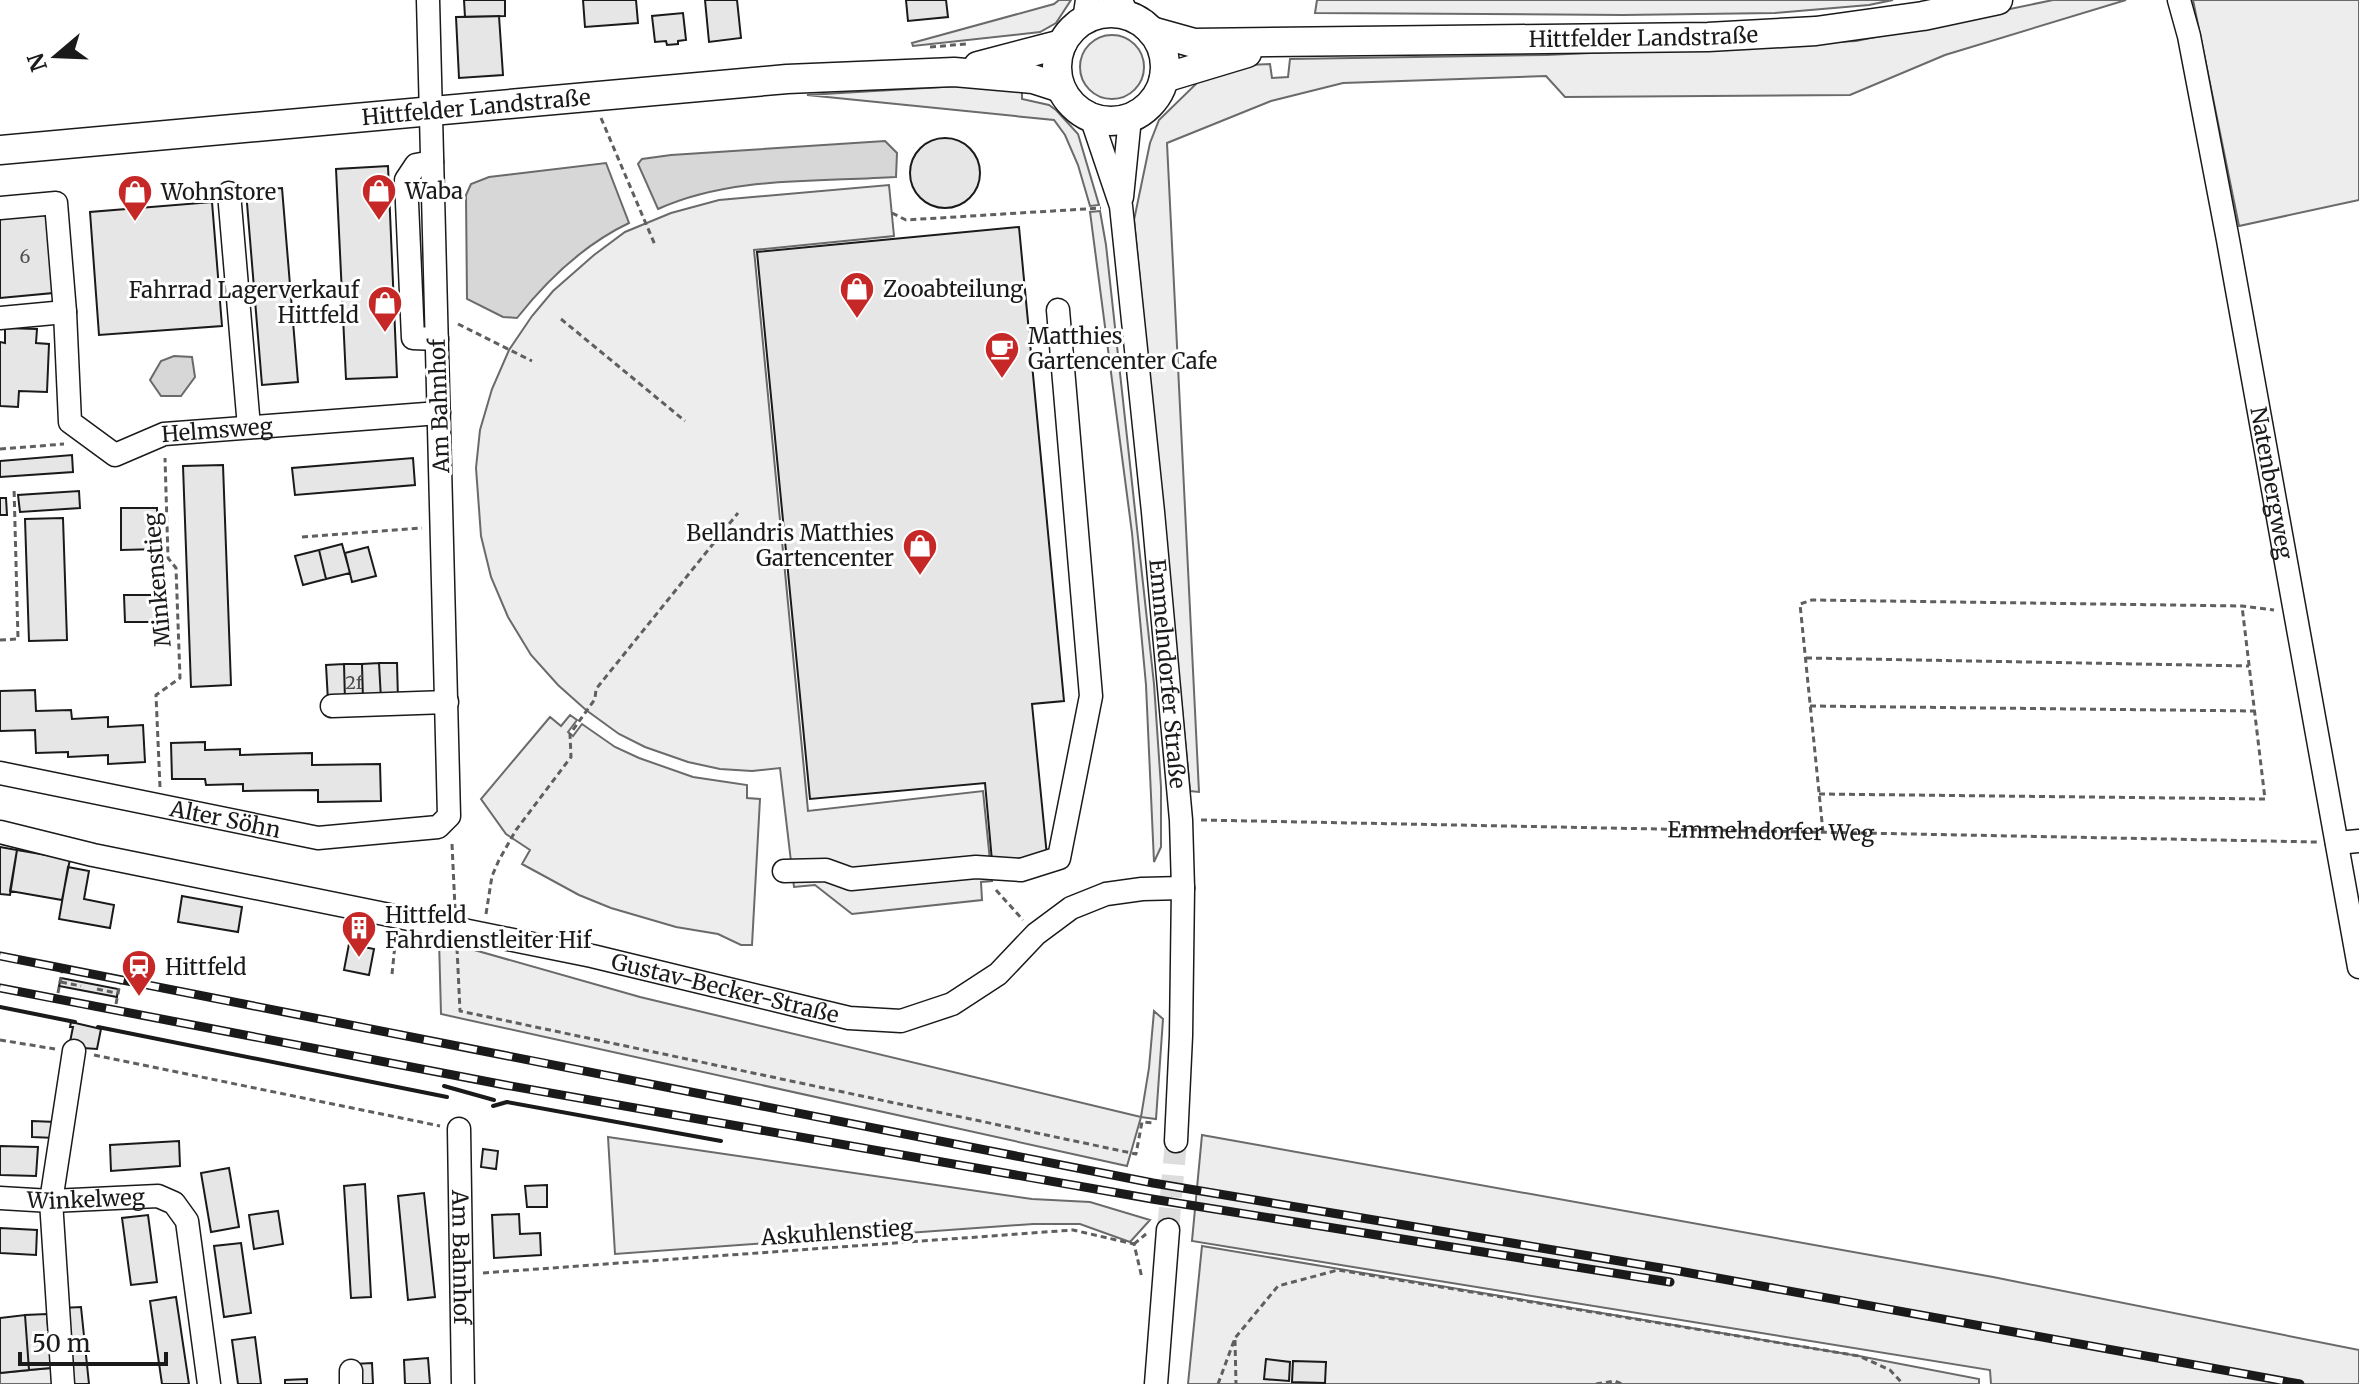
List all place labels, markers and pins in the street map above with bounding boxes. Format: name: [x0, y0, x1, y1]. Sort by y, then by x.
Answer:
shop icon: Waba: [360, 172, 398, 222]
shop icon: Wohnstore: [116, 173, 154, 223]
place label: Waba: [404, 177, 463, 205]
place label: Wohnstore: [160, 178, 276, 206]
shop icon: Zooabteilung: [838, 270, 876, 320]
place label: Zooabteilung: [883, 275, 1023, 303]
place label: Fahrrad Lagerverkauf Hittfeld: [129, 276, 361, 329]
shop icon: Fahrrad Lagerverkauf Hittfeld: [366, 284, 404, 334]
place label: Matthies Gartencenter Cafe: [1028, 322, 1217, 375]
cafe icon: Matthies Gartencenter Cafe: [983, 330, 1021, 380]
place label: Bellandris Matthies Gartencenter: [686, 519, 894, 572]
shop icon: Bellandris Matthies Gartencenter: [901, 527, 939, 577]
place label: Hittfeld Fahrdienstleiter Hif: [385, 901, 593, 954]
building icon: Hittfeld Fahrdienstleiter Hif: [340, 909, 378, 959]
station icon: Hittfeld: [120, 948, 158, 998]
place label: Hittfeld: [165, 953, 247, 981]

